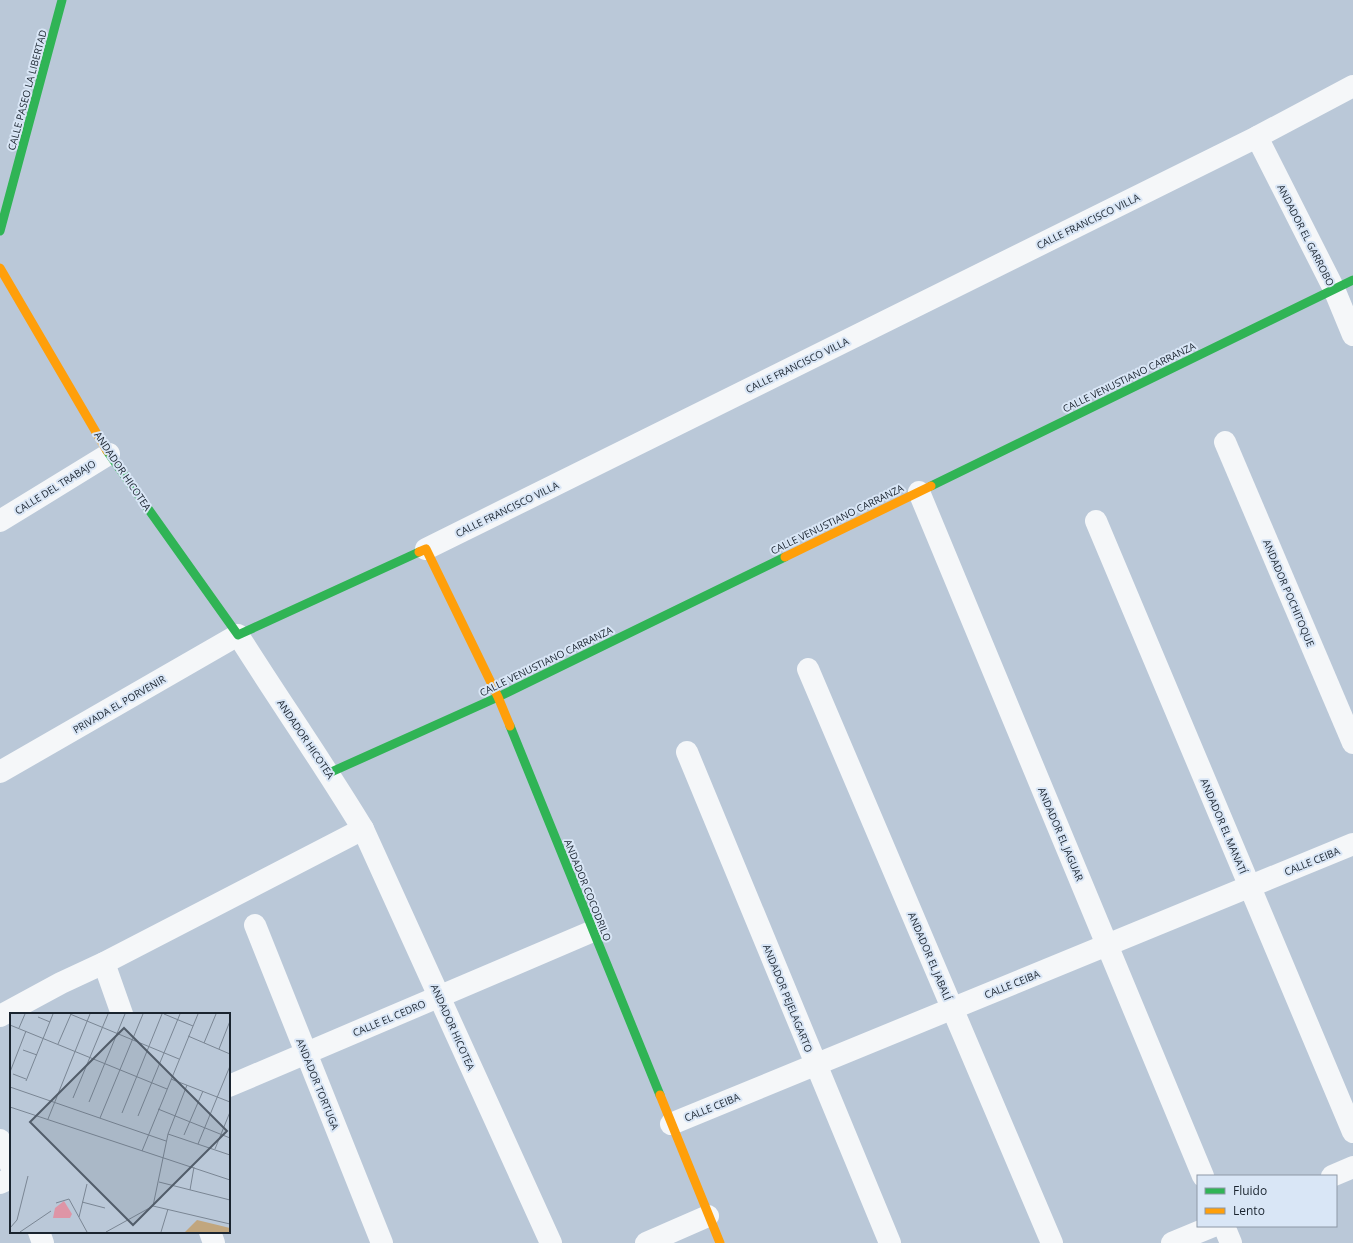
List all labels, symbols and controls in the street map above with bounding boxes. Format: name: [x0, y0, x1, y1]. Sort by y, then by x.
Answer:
street label: CALLE PASEO LA LIBERTAD: [4, 28, 50, 152]
street label: ANDADOR EL GARROBO: [1274, 182, 1338, 289]
street label: CALLE FRANCISCO VILLA: [1034, 190, 1143, 252]
street label: CALLE FRANCISCO VILLA: [743, 334, 852, 396]
street label: CALLE VENUSTIANO CARRANZA: [1060, 338, 1198, 415]
street label: ANDADOR HICOTEA: [91, 429, 155, 514]
street label: CALLE DEL TRABAJO: [12, 456, 98, 518]
street label: CALLE FRANCISCO VILLA: [453, 478, 562, 540]
street label: CALLE VENUSTIANO CARRANZA: [768, 480, 906, 557]
street label: ANDADOR POCHITOQUE: [1260, 537, 1318, 649]
street label: CALLE VENUSTIANO CARRANZA: [477, 622, 615, 699]
street label: PRIVADA EL PORVENIR: [70, 672, 168, 736]
street label: ANDADOR HICOTEA: [274, 697, 338, 782]
street label: ANDADOR EL MANATÍ: [1198, 776, 1250, 876]
street label: ANDADOR EL JAGUAR: [1035, 785, 1087, 883]
street label: ANDADOR COCODRILO: [561, 837, 615, 943]
street label: CALLE CEIBA: [1282, 843, 1342, 878]
street label: ANDADOR EL JABALÍ: [905, 910, 955, 1002]
street label: ANDADOR PEJELAGARTO: [760, 942, 816, 1054]
street label: CALLE CEIBA: [982, 966, 1042, 1001]
street label: ANDADOR HICOTEA: [428, 982, 479, 1073]
street label: CALLE EL CEDRO: [351, 996, 428, 1040]
inset map: [10, 1013, 230, 1233]
street label: ANDADOR TORTUGA: [293, 1036, 343, 1132]
street label: CALLE CEIBA: [682, 1089, 742, 1124]
legend: [1197, 1175, 1337, 1227]
text: Fluido: [1233, 1182, 1267, 1199]
text: Lento: [1233, 1202, 1265, 1219]

